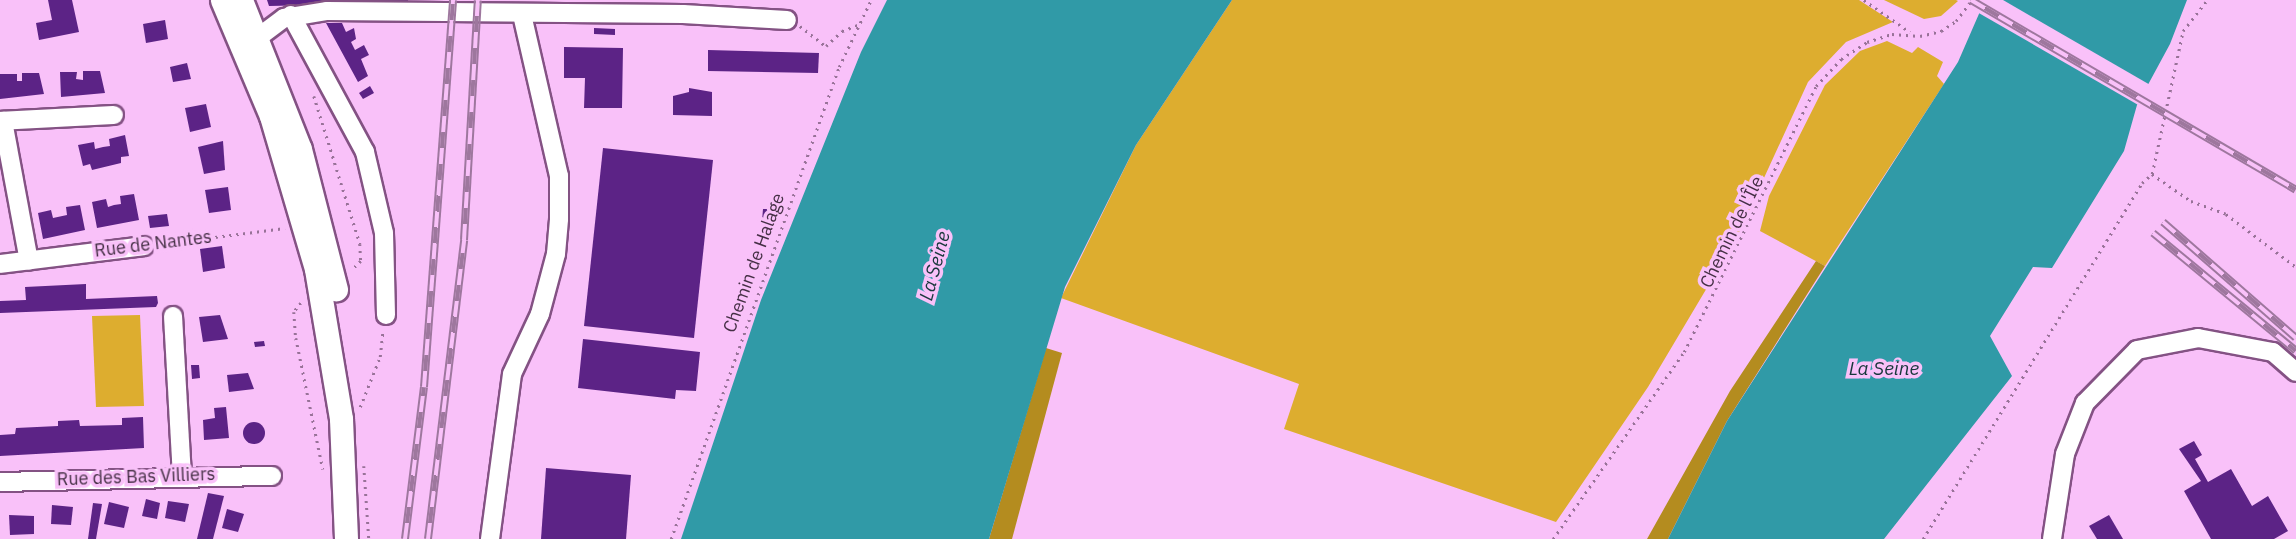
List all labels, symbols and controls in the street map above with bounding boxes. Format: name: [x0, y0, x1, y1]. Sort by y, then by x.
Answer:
street label: Chemin de l'Île: [1696, 173, 1768, 291]
street label: Chemin de Halage: [719, 190, 789, 336]
street label: Rue de Nantes: [93, 226, 213, 262]
water label: La Seine: [915, 229, 955, 303]
water label: La Seine: [1849, 358, 1919, 380]
street label: Rue des Bas Villiers: [56, 463, 216, 491]

